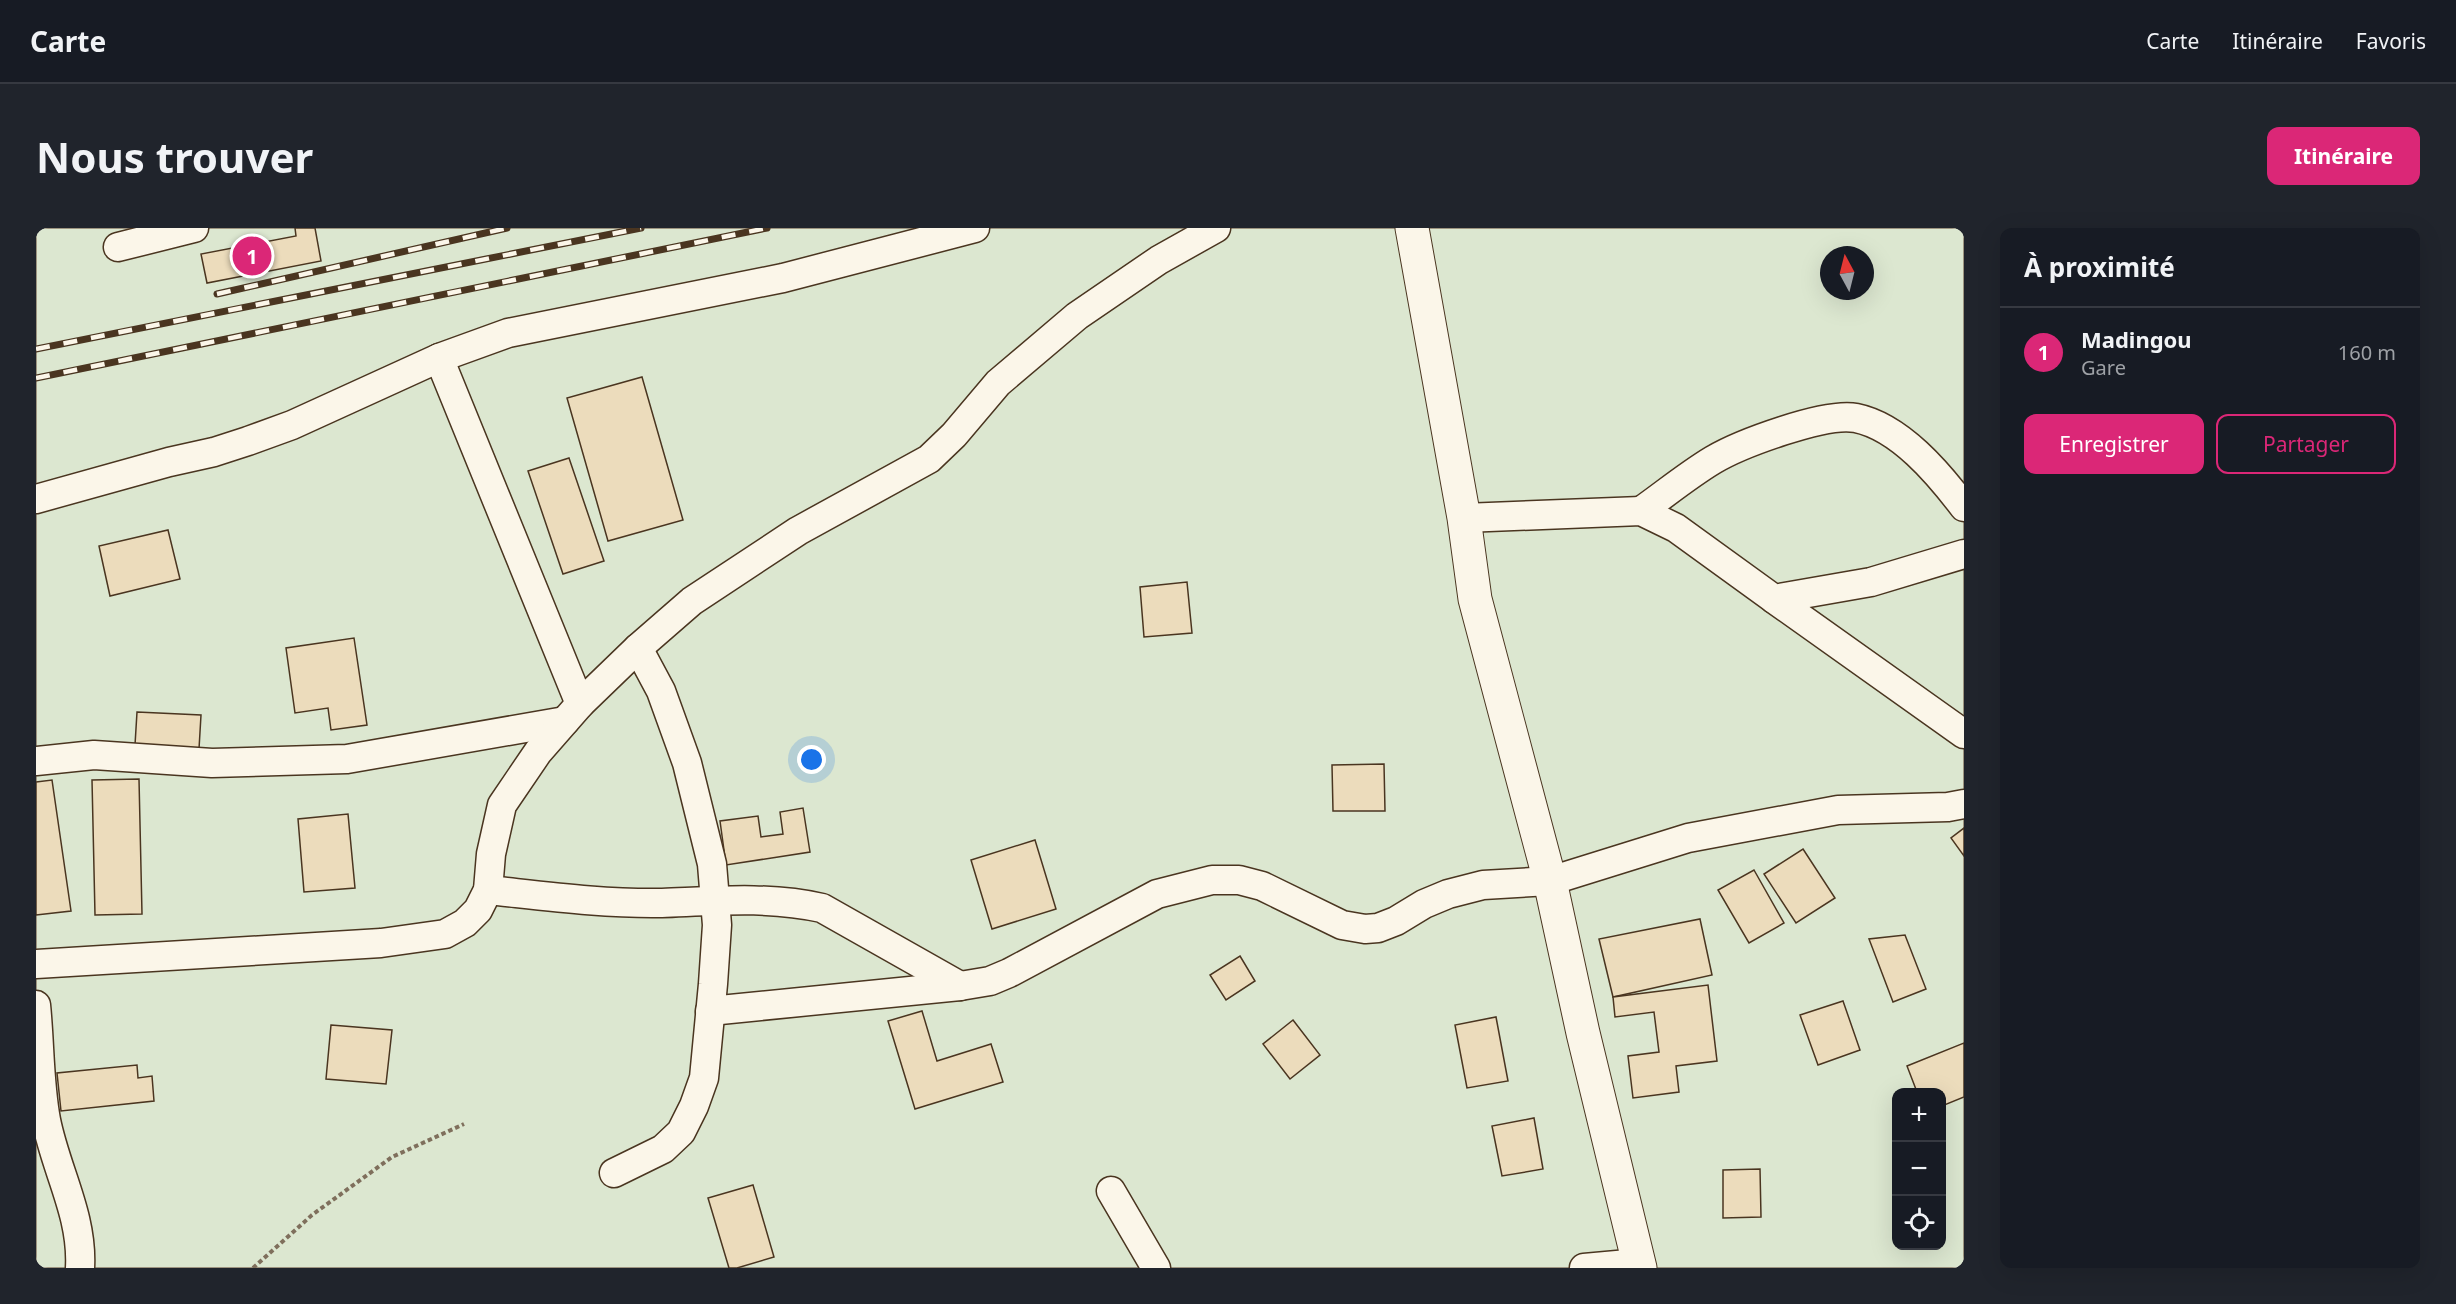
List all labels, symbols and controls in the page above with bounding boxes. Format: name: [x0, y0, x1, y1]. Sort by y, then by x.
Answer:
text: Carte: [30, 22, 106, 60]
text: Carte: [2146, 27, 2199, 55]
text: Itinéraire: [2232, 27, 2323, 55]
text: Favoris: [2356, 27, 2426, 55]
button: Itinéraire: [2267, 127, 2420, 185]
text: Nous trouver: [36, 128, 313, 185]
pin: 1: [232, 234, 272, 279]
north arrow: [1820, 246, 1874, 300]
text: À proximité: [2024, 249, 2175, 285]
text: Madingou: [2081, 324, 2192, 354]
text: 1: [2038, 339, 2049, 366]
text: 160 m: [2338, 339, 2396, 366]
text: Gare: [2081, 354, 2126, 381]
button: Enregistrer: [2024, 414, 2204, 474]
button: Partager: [2216, 414, 2396, 474]
your location: [797, 745, 826, 774]
map controls: [1892, 1088, 1946, 1250]
button: +: [1892, 1088, 1946, 1142]
button: −: [1892, 1142, 1946, 1196]
button: locate: [1892, 1196, 1946, 1250]

